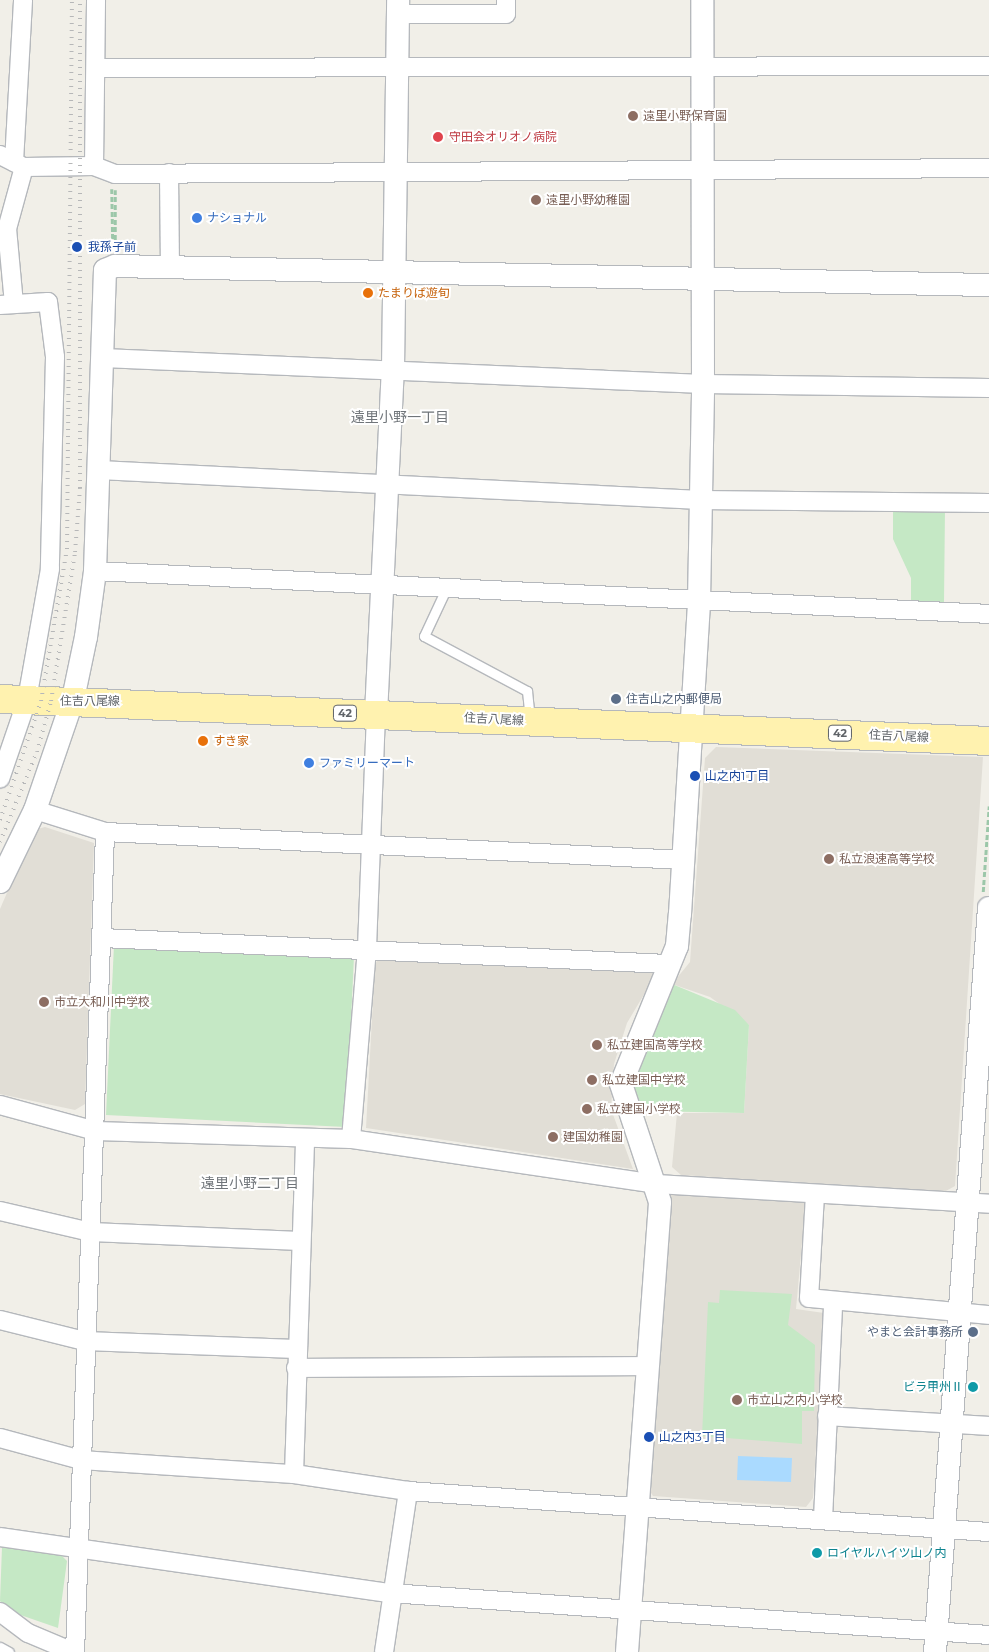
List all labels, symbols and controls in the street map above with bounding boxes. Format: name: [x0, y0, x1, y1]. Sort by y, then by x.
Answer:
place label: 遠里小野保育園: [643, 109, 727, 123]
marker: 遠里小野保育園: [627, 110, 639, 122]
marker: 守田会オリオノ病院: [431, 130, 445, 144]
place label: 守田会オリオノ病院: [449, 130, 557, 144]
place label: 遠里小野幼稚園: [546, 193, 630, 207]
marker: 遠里小野幼稚園: [530, 194, 542, 206]
place label: ナショナル: [207, 211, 267, 225]
marker: ナショナル: [191, 212, 203, 224]
marker: 我孫子前: [70, 240, 84, 254]
place label: 我孫子前: [88, 240, 136, 254]
place label: たまりば遊旬: [378, 286, 450, 300]
marker: たまりば遊旬: [362, 287, 374, 299]
district label: 遠里小野一丁目: [351, 409, 449, 425]
place label: 住吉山之内郵便局: [626, 692, 722, 706]
marker: 住吉山之内郵便局: [610, 693, 622, 705]
street label: 住吉八尾線: [60, 694, 120, 708]
road number: 42: [332, 704, 358, 721]
street label: 住吉八尾線: [464, 710, 524, 728]
road number: 42: [828, 724, 852, 741]
street label: 住吉八尾線: [869, 727, 929, 745]
place label: すき家: [213, 734, 249, 748]
marker: すき家: [197, 735, 209, 747]
place label: ファミリーマート: [319, 756, 415, 770]
marker: ファミリーマート: [303, 757, 315, 769]
place label: 山之内1丁目: [705, 769, 769, 783]
marker: 山之内1丁目: [689, 770, 701, 782]
place label: 私立浪速高等学校: [839, 852, 935, 866]
marker: 私立浪速高等学校: [823, 853, 835, 865]
place label: 市立大和川中学校: [54, 995, 150, 1009]
marker: 市立大和川中学校: [38, 996, 50, 1008]
place label: 私立建国高等学校: [607, 1038, 703, 1052]
marker: 私立建国高等学校: [591, 1039, 603, 1051]
place label: 私立建国中学校: [602, 1073, 686, 1087]
marker: 私立建国中学校: [586, 1074, 598, 1086]
place label: 私立建国小学校: [597, 1102, 681, 1116]
marker: 私立建国小学校: [581, 1103, 593, 1115]
place label: 建国幼稚園: [563, 1130, 623, 1144]
marker: 建国幼稚園: [547, 1131, 559, 1143]
district label: 遠里小野二丁目: [201, 1175, 299, 1191]
place label: やまと会計事務所: [867, 1325, 963, 1339]
marker: やまと会計事務所: [967, 1326, 979, 1338]
place label: ビラ甲州Ⅱ: [903, 1380, 963, 1394]
marker: ビラ甲州Ⅱ: [967, 1381, 979, 1393]
place label: 市立山之内小学校: [747, 1393, 843, 1407]
marker: 市立山之内小学校: [731, 1394, 743, 1406]
place label: 山之内3丁目: [659, 1430, 726, 1444]
marker: 山之内3丁目: [643, 1431, 655, 1443]
place label: ロイヤルハイツ山ノ内: [827, 1546, 947, 1560]
marker: ロイヤルハイツ山ノ内: [811, 1547, 823, 1559]

